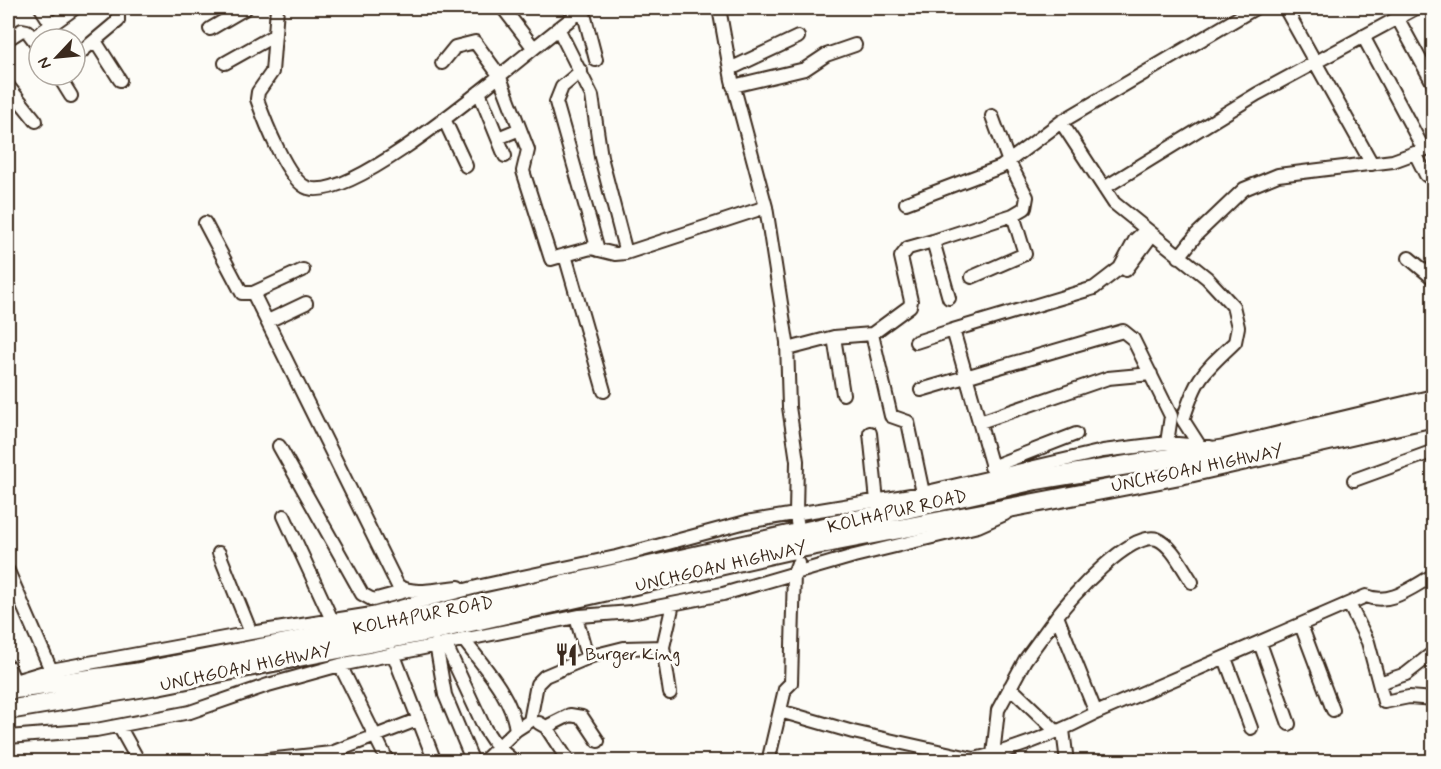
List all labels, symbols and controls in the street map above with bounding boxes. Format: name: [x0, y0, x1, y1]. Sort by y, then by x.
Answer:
north arrow: [27, 27, 87, 87]
text: N: [33, 54, 57, 72]
street label: UNCHGOAN HIGHWAY: [1109, 439, 1286, 499]
street label: KOLHAPUR ROAD: [825, 484, 969, 540]
street label: UNCHGOAN HIGHWAY: [633, 535, 810, 598]
street label: KOLHAPUR ROAD: [351, 591, 495, 641]
street label: UNCHGOAN HIGHWAY: [158, 638, 335, 698]
restaurant icon: Burger King: [554, 641, 580, 667]
place label: Burger King: [585, 643, 680, 668]

